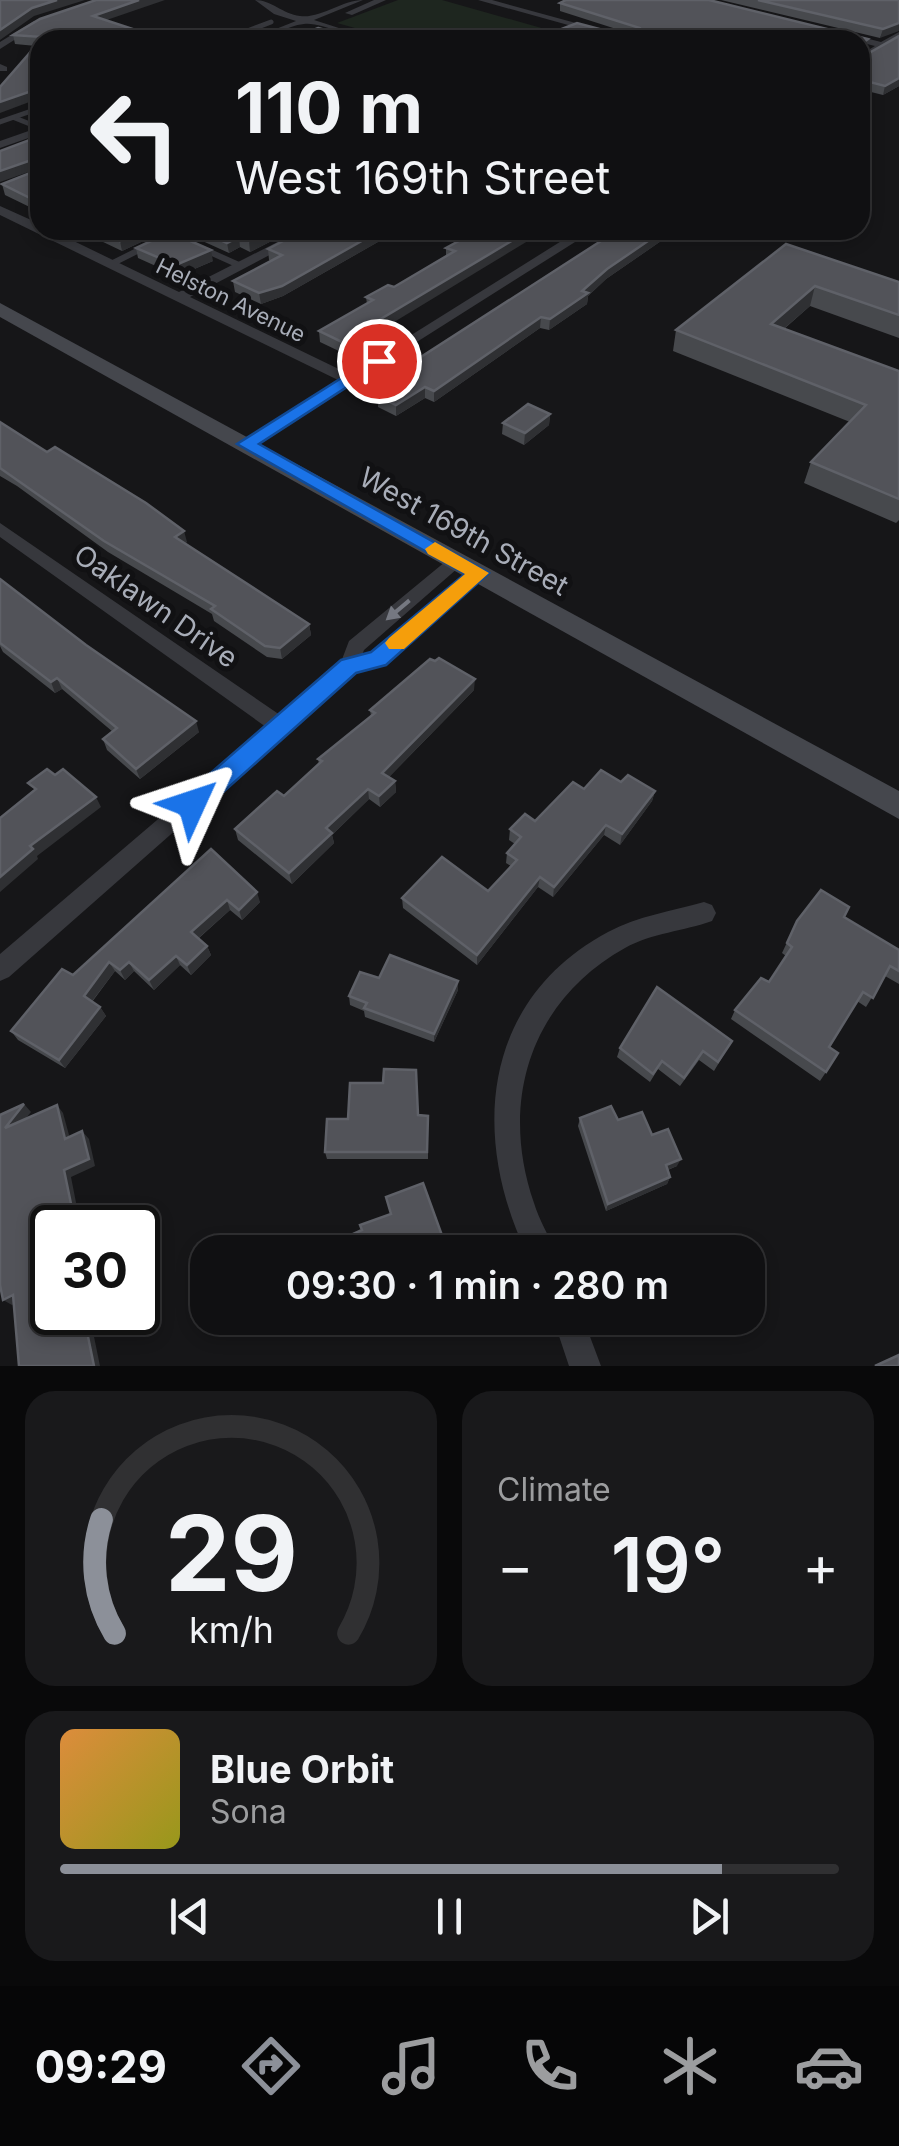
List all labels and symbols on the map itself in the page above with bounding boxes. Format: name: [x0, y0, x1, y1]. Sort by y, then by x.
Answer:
street label: Helston Avenue: [152, 253, 310, 347]
pin: [337, 319, 422, 404]
street label: West 169th Street: [354, 460, 574, 602]
street label: Oaklawn Drive: [68, 537, 244, 675]
one-way arrow: [385, 599, 410, 620]
position arrow: [140, 752, 244, 856]
speed limit sign: 30: [30, 1205, 160, 1335]

